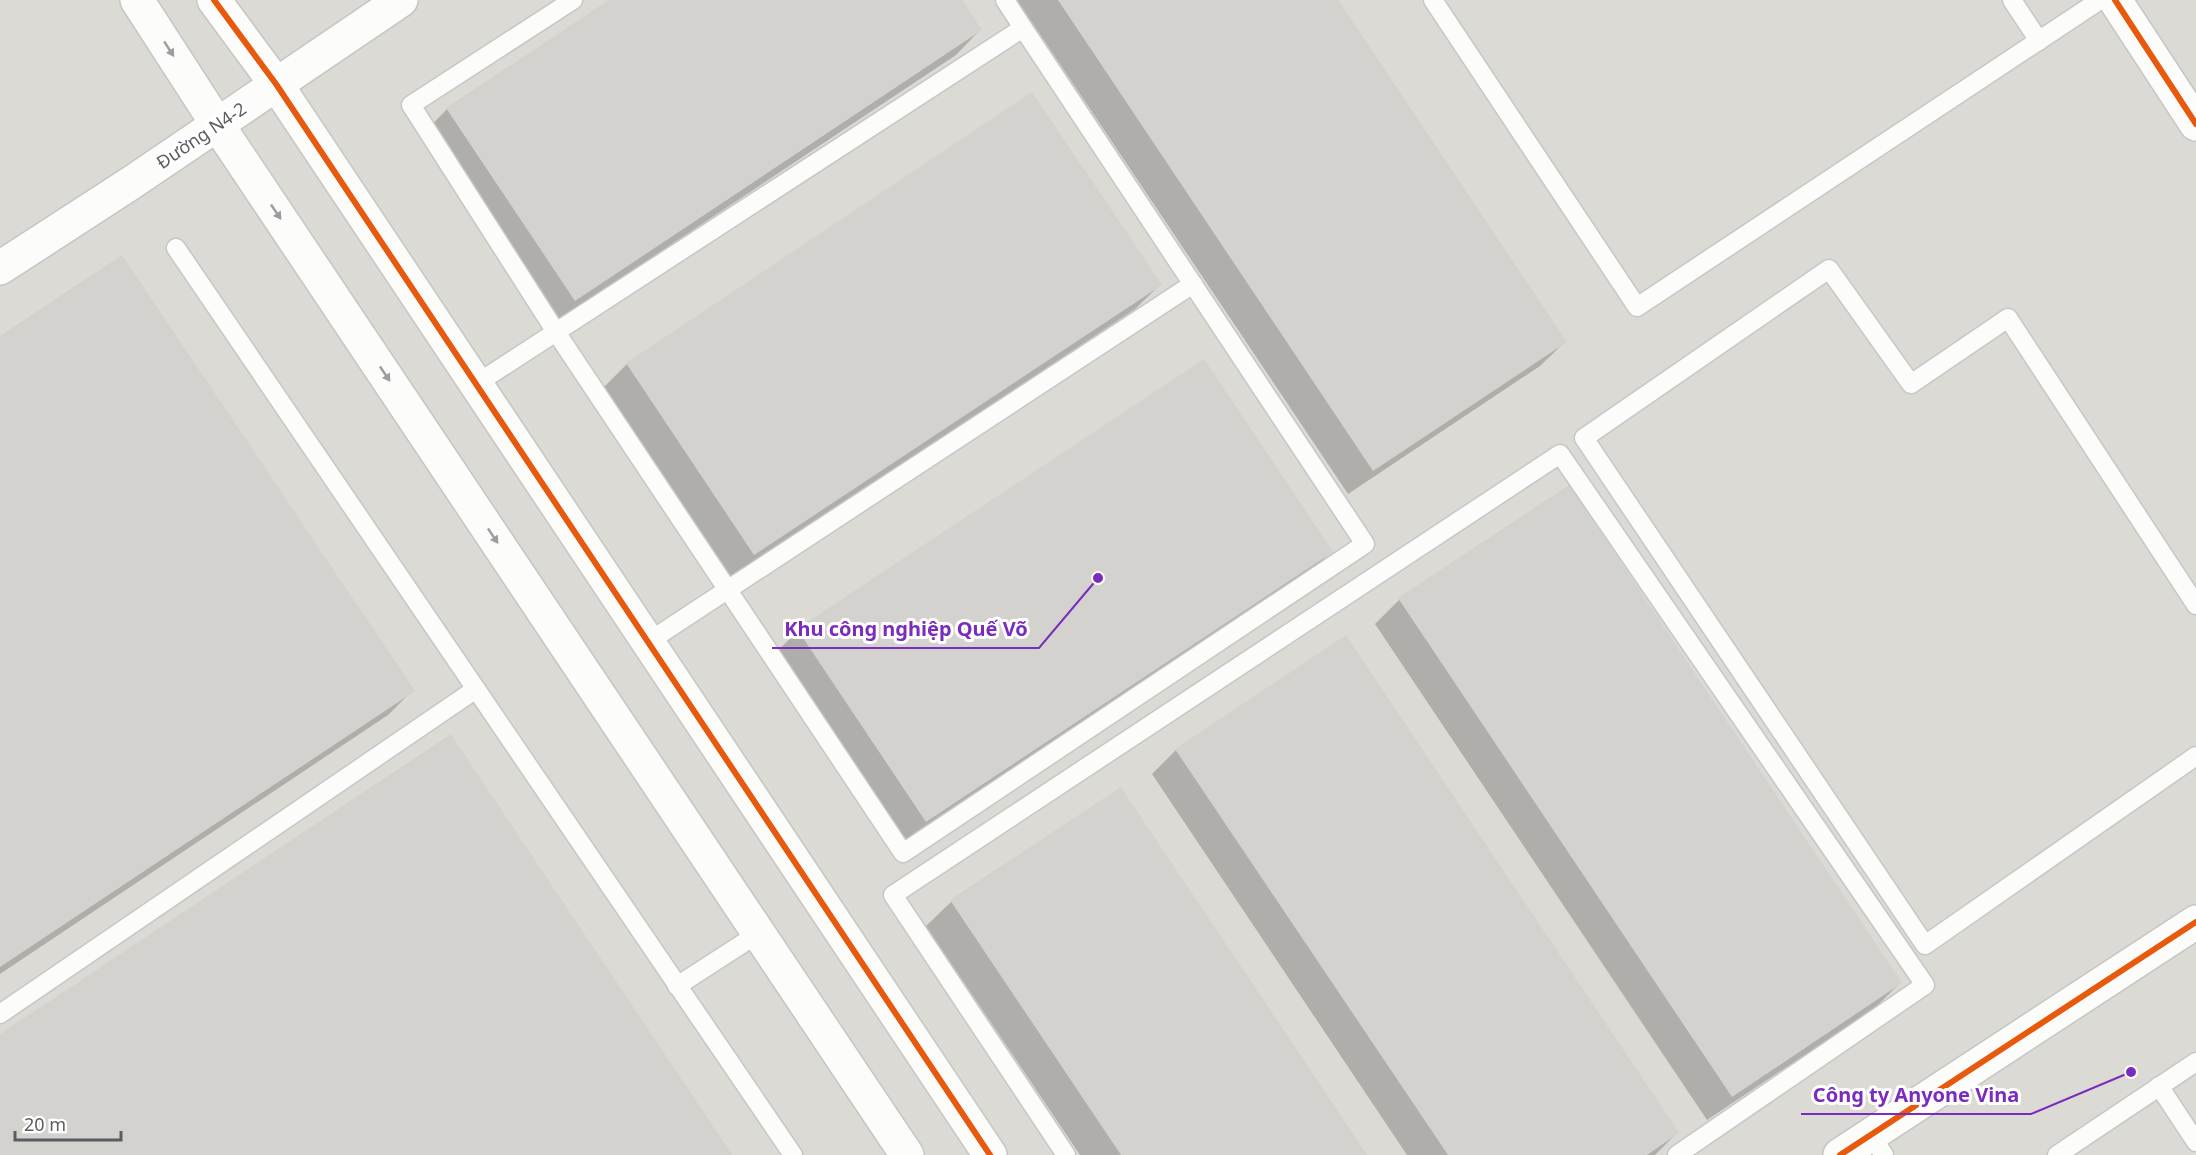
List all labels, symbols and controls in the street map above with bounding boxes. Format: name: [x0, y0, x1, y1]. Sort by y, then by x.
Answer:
one-way arrow: [163, 41, 174, 57]
street label: Đường N4-2: [151, 96, 251, 174]
one-way arrow: [270, 204, 281, 220]
one-way arrow: [379, 366, 390, 382]
one-way arrow: [487, 528, 498, 544]
callout: Khu công nghiệp Quế Võ: [772, 610, 1039, 648]
text: Khu công nghiệp Quế Võ: [784, 615, 1028, 642]
callout: Công ty Anyone Vina: [1801, 1076, 2031, 1114]
text: Công ty Anyone Vina: [1813, 1081, 2019, 1108]
scale bar: [15, 1104, 122, 1142]
text: 20 m: [24, 1112, 66, 1136]

